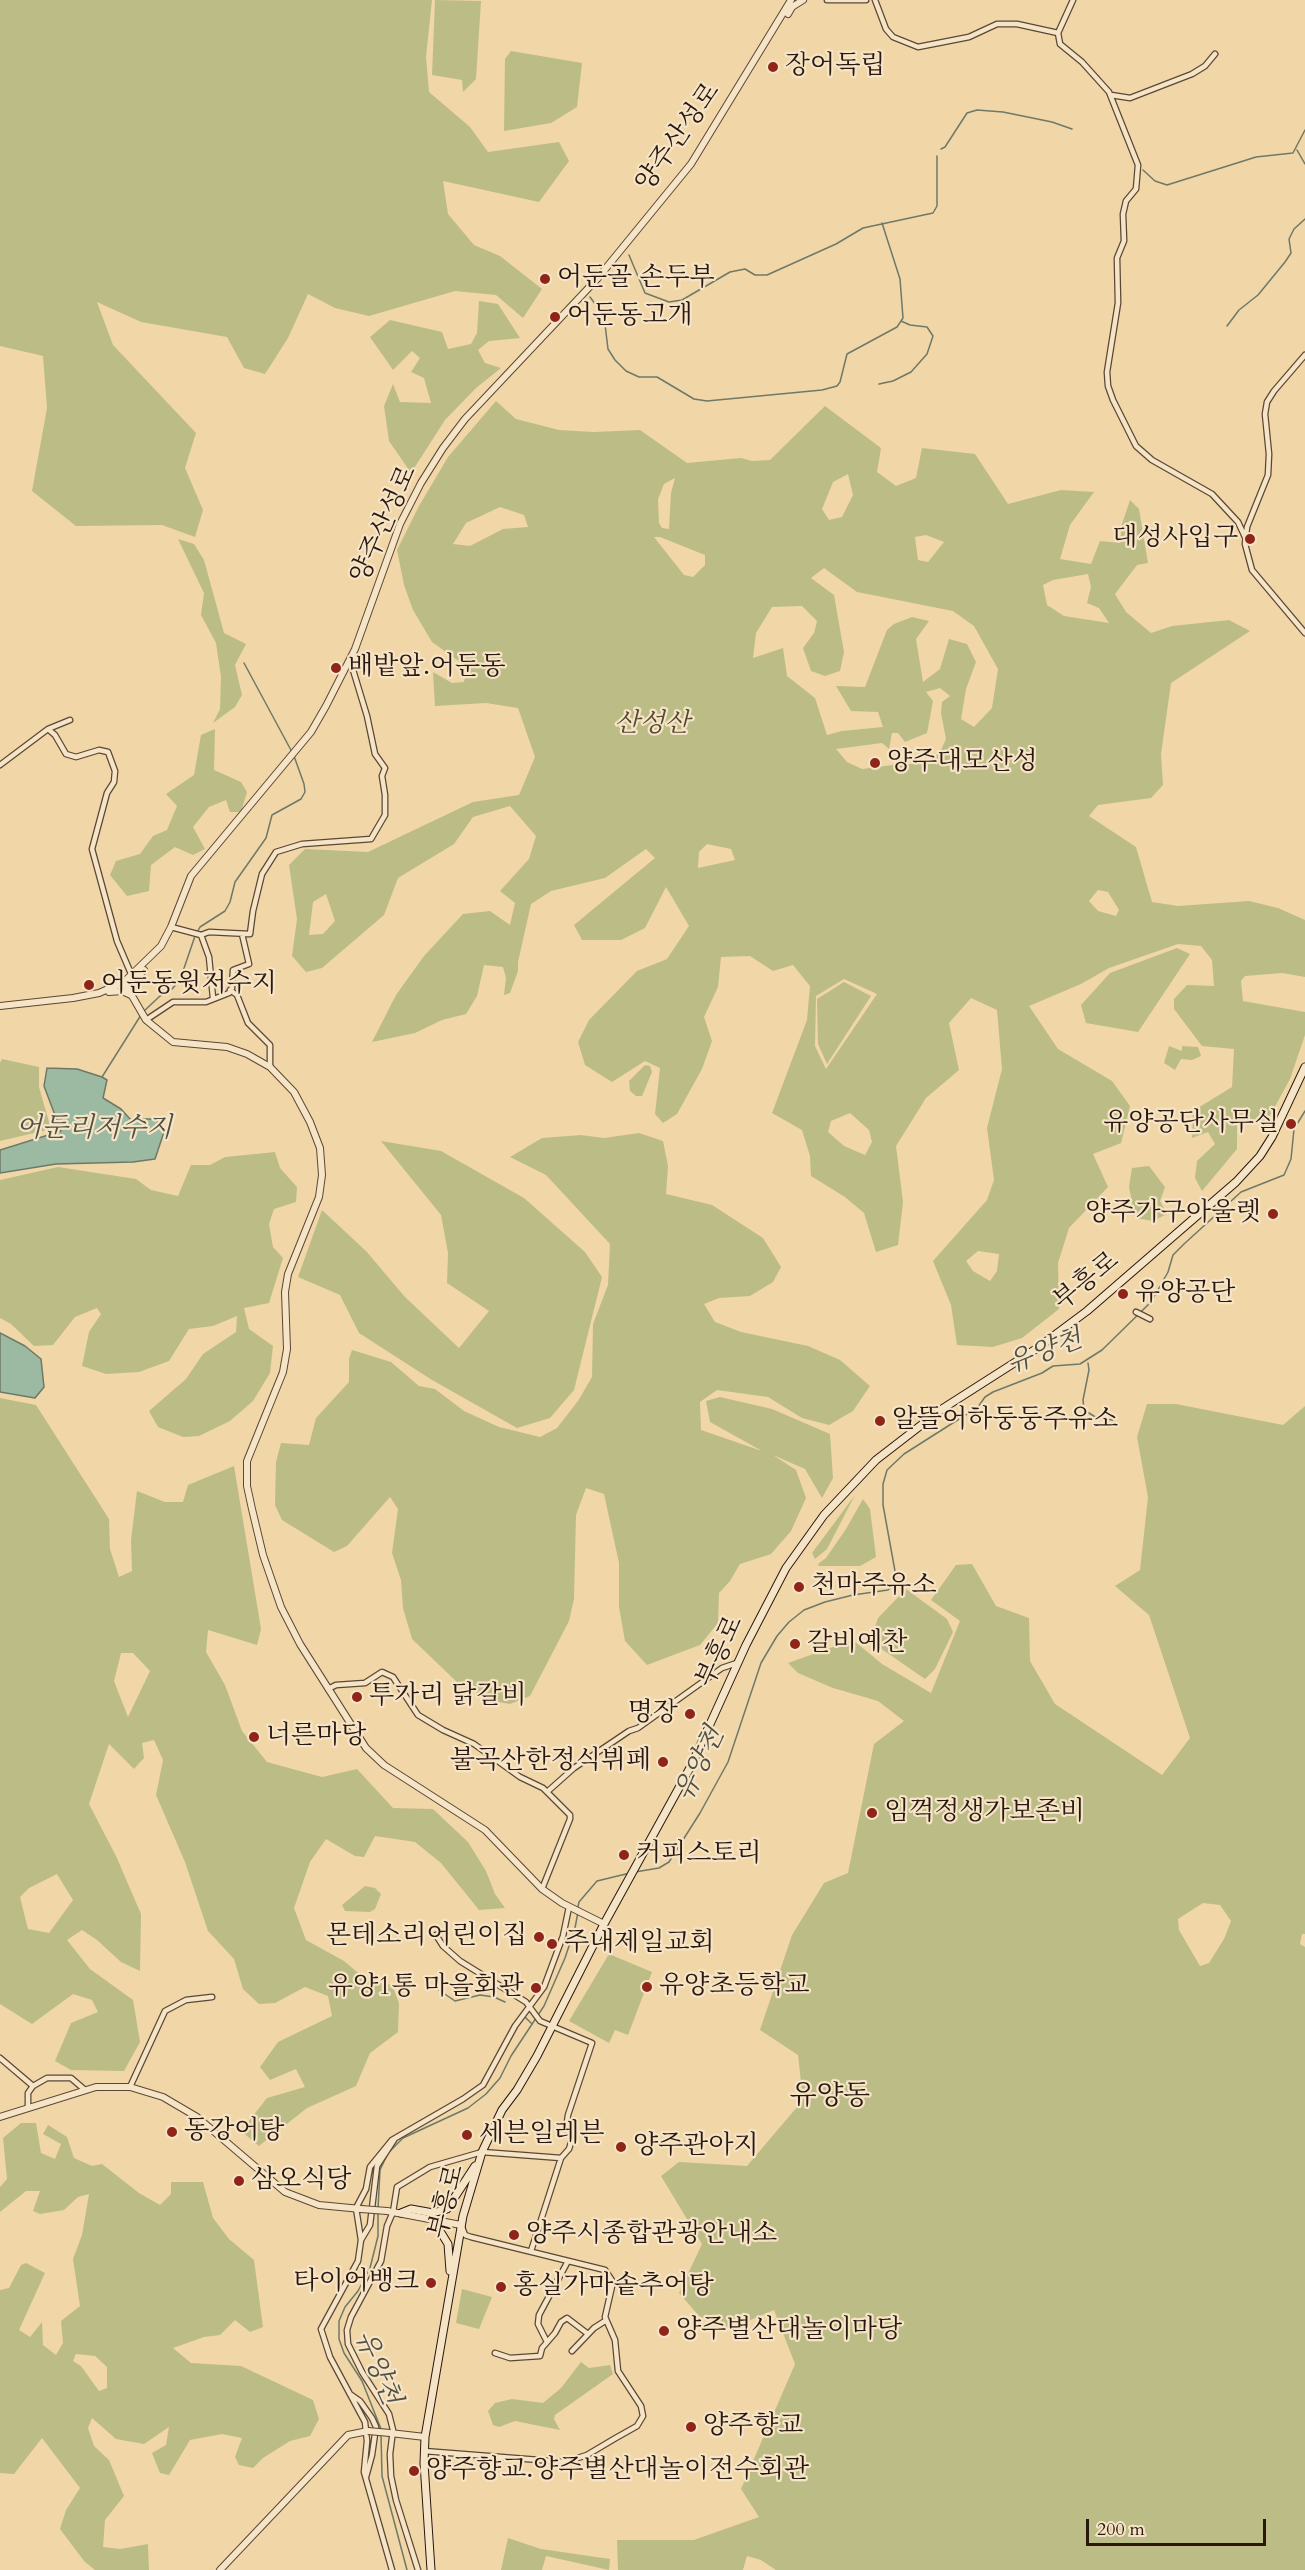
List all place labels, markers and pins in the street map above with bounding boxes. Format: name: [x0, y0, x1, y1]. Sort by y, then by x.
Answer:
place label: 장어독립: [785, 51, 885, 83]
marker: 장어독립: [766, 60, 780, 74]
place label: 어둔골 손두부: [557, 263, 715, 295]
marker: 어둔골 손두부: [538, 272, 552, 286]
place label: 어둔동고개: [567, 301, 693, 333]
marker: 어둔동고개: [548, 310, 562, 324]
place label: 대성사입구: [1112, 523, 1238, 555]
marker: 대성사입구: [1243, 532, 1257, 546]
place label: 배밭앞.어둔동: [348, 652, 505, 684]
marker: 배밭앞.어둔동: [329, 661, 343, 675]
place label: 양주대모산성: [887, 747, 1038, 779]
marker: 양주대모산성: [868, 756, 882, 770]
place label: 어둔동윗저수지: [101, 969, 277, 1001]
marker: 어둔동윗저수지: [82, 978, 96, 992]
place label: 유양공단사무실: [1103, 1108, 1279, 1140]
marker: 유양공단사무실: [1284, 1117, 1298, 1131]
place label: 양주가구아울렛: [1085, 1198, 1261, 1230]
marker: 양주가구아울렛: [1266, 1207, 1280, 1221]
place label: 유양공단: [1135, 1278, 1235, 1310]
marker: 유양공단: [1116, 1287, 1130, 1301]
place label: 알뜰어하둥둥주유소: [892, 1405, 1118, 1437]
marker: 알뜰어하둥둥주유소: [873, 1414, 887, 1428]
place label: 천마주유소: [811, 1571, 937, 1603]
marker: 천마주유소: [792, 1580, 806, 1594]
place label: 갈비예찬: [807, 1628, 907, 1660]
marker: 갈비예찬: [788, 1637, 802, 1651]
place label: 투가리 닭갈비: [369, 1681, 527, 1713]
marker: 투가리 닭갈비: [350, 1690, 364, 1704]
place label: 명장: [628, 1698, 678, 1730]
marker: 명장: [683, 1707, 697, 1721]
place label: 너른마당: [266, 1721, 366, 1753]
marker: 너른마당: [247, 1730, 261, 1744]
place label: 불곡산한정식뷔페: [450, 1746, 651, 1778]
marker: 불곡산한정식뷔페: [656, 1755, 670, 1769]
place label: 임꺽정생가보존비: [884, 1797, 1085, 1829]
marker: 임꺽정생가보존비: [865, 1806, 879, 1820]
place label: 커피스토리: [636, 1839, 762, 1871]
marker: 커피스토리: [617, 1848, 631, 1862]
place label: 몬테소리어린이집: [326, 1921, 527, 1953]
place label: 주내제일교회: [564, 1928, 715, 1960]
marker: 몬테소리어린이집: [532, 1930, 546, 1944]
marker: 주내제일교회: [545, 1937, 559, 1951]
place label: 유양초등학교: [659, 1971, 810, 2003]
place label: 유양1통 마을회관: [328, 1972, 524, 2004]
marker: 유양초등학교: [640, 1980, 654, 1994]
marker: 유양1통 마을회관: [529, 1981, 543, 1995]
place label: 동강어탕: [184, 2116, 284, 2148]
place label: 세븐일레븐: [479, 2119, 605, 2151]
marker: 동강어탕: [165, 2125, 179, 2139]
marker: 세븐일레븐: [460, 2128, 474, 2142]
place label: 양주관아지: [633, 2131, 759, 2163]
marker: 양주관아지: [614, 2140, 628, 2154]
place label: 삼오식당: [251, 2165, 351, 2197]
marker: 삼오식당: [232, 2174, 246, 2188]
place label: 양주시종합관광안내소: [526, 2219, 777, 2251]
marker: 양주시종합관광안내소: [507, 2228, 521, 2242]
place label: 타이어뱅크: [293, 2267, 419, 2299]
place label: 홍실가마솥추어탕: [513, 2271, 714, 2303]
marker: 타이어뱅크: [424, 2276, 438, 2290]
marker: 홍실가마솥추어탕: [494, 2280, 508, 2294]
place label: 양주별산대놀이마당: [676, 2315, 902, 2347]
marker: 양주별산대놀이마당: [657, 2324, 671, 2338]
place label: 양주향교: [703, 2411, 803, 2443]
marker: 양주향교: [684, 2420, 698, 2434]
place label: 양주향교.양주별산대놀이전수회관: [426, 2455, 809, 2487]
marker: 양주향교.양주별산대놀이전수회관: [407, 2464, 421, 2478]

